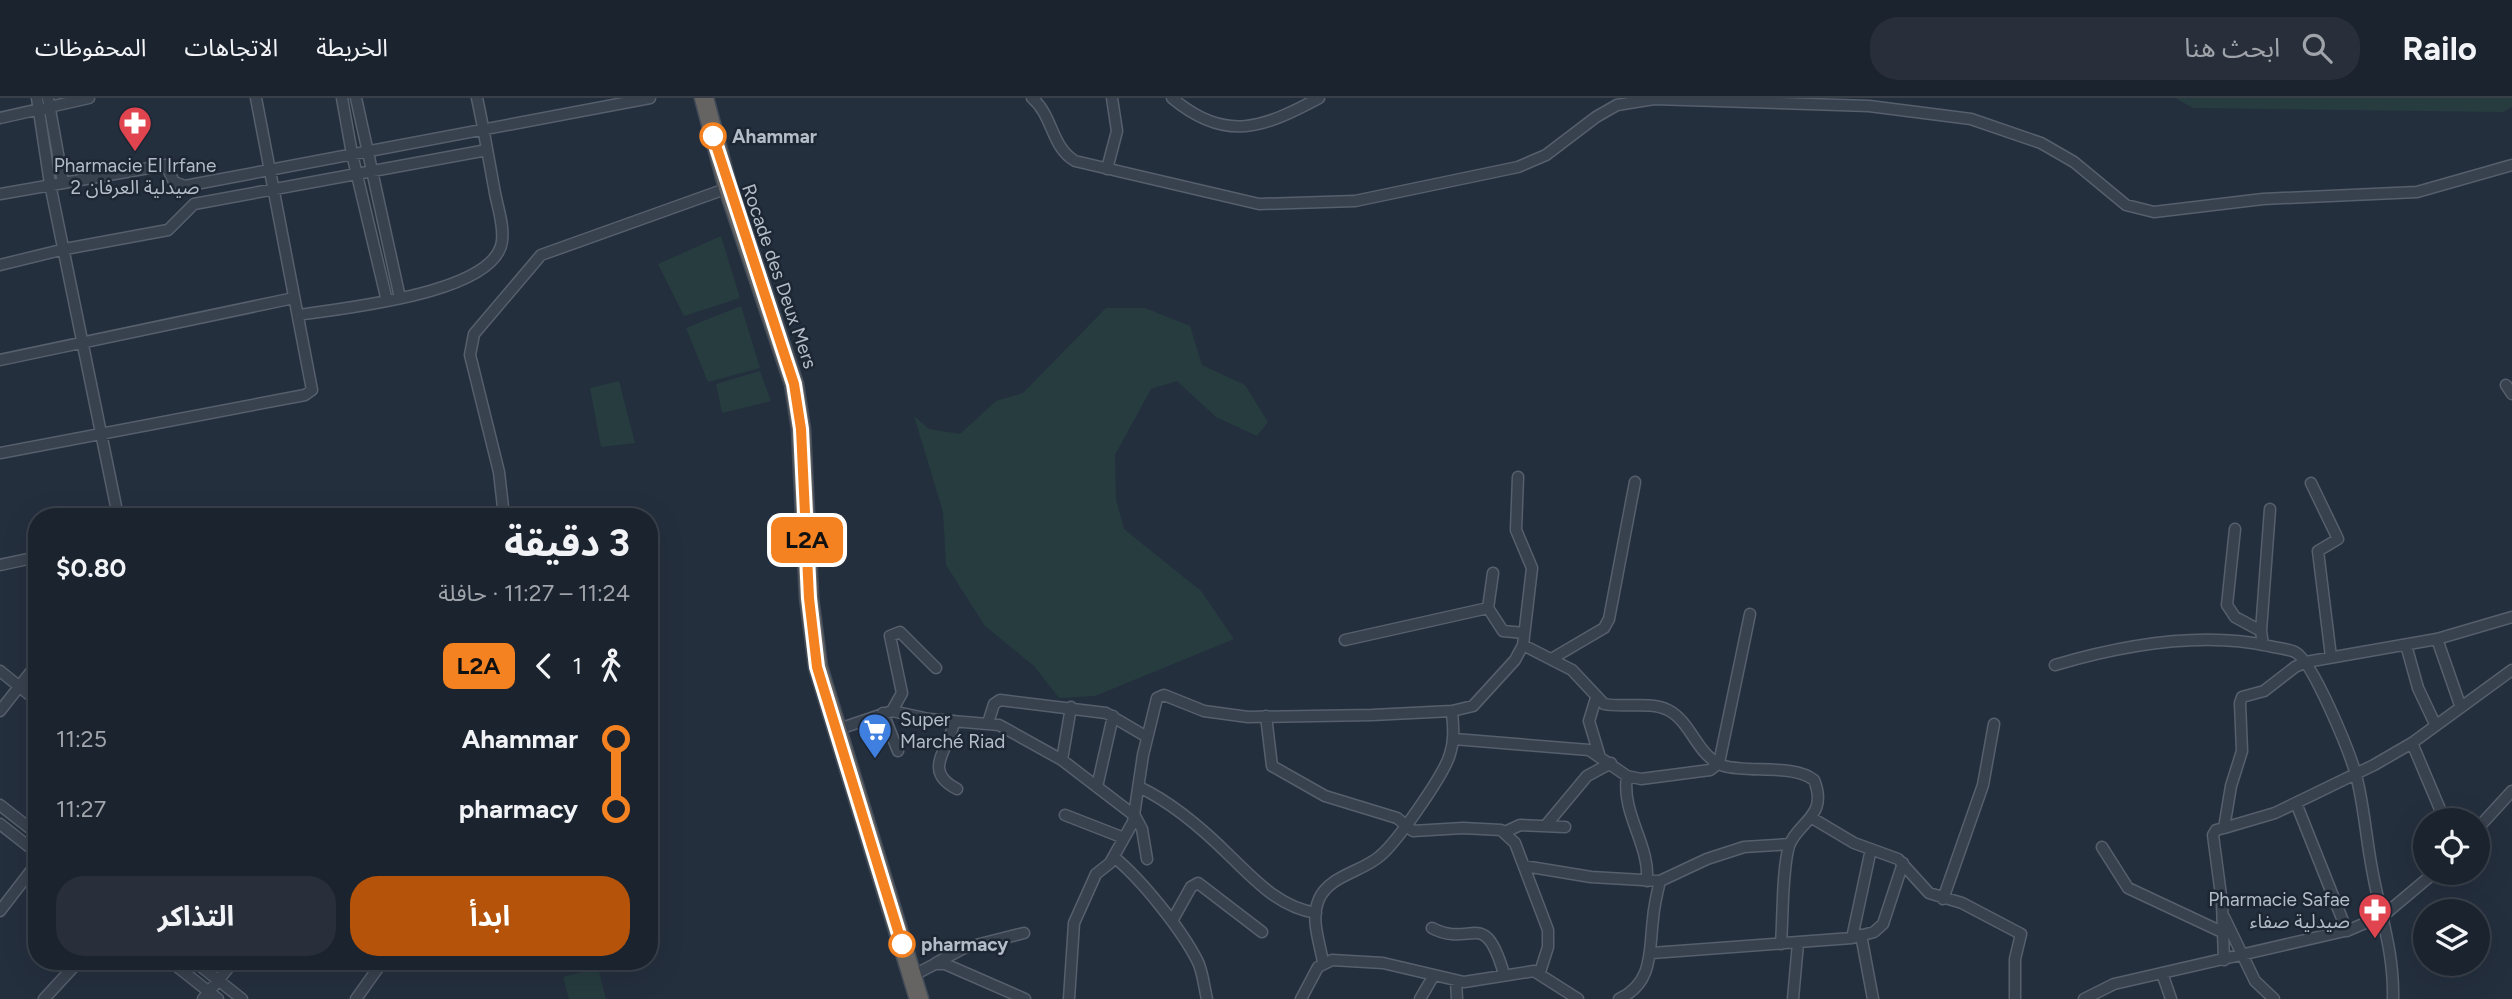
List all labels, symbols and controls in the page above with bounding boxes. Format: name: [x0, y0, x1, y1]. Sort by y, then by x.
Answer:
search box: [1870, 17, 2360, 80]
icon: search: [2298, 29, 2336, 67]
text: Railo: [2402, 29, 2477, 68]
text: ابحث هنا: [2184, 32, 2280, 64]
text: المحفوظات: [35, 33, 146, 62]
text: الاتجاهات: [184, 33, 278, 62]
text: الخريطة: [316, 33, 388, 62]
pharmacy icon: Pharmacie El Irfane صيدلية العرفان 2: [116, 104, 154, 153]
marker: Ahammar: [700, 123, 726, 149]
place label: Ahammar: [732, 125, 817, 148]
place label: Pharmacie El Irfane صيدلية العرفان 2: [54, 154, 216, 199]
street label: Rocade des Deux Mers: [737, 181, 822, 372]
line badge: L2A: [767, 517, 847, 563]
text: 3 دقيقة: [504, 520, 630, 566]
text: L2A: [785, 525, 829, 554]
text: $0.80: [56, 552, 126, 584]
text: 11:24 – 11:27 · حافلة: [438, 579, 630, 607]
icon: back: [525, 647, 563, 685]
icon: walk: [592, 647, 630, 685]
text: L2A: [457, 651, 501, 680]
text: 1: [573, 652, 582, 680]
place label: Super Marché Riad: [900, 708, 1005, 753]
supermarket icon: Super Marché Riad: [856, 711, 894, 760]
text: Ahammar: [462, 723, 578, 755]
text: 11:25: [56, 725, 107, 753]
text: pharmacy: [459, 793, 578, 825]
text: 11:27: [56, 795, 106, 823]
map controls: [2413, 808, 2490, 976]
button: locate: [2413, 808, 2490, 885]
button: التذاكر: [56, 876, 336, 956]
button: ابدأ: [350, 876, 630, 956]
place label: Pharmacie Safae صيدلية صفاء: [2208, 888, 2350, 933]
pharmacy icon: Pharmacie Safae صيدلية صفاء: [2356, 891, 2394, 940]
button: layers: [2413, 899, 2490, 976]
marker: pharmacy: [889, 931, 915, 957]
place label: pharmacy: [921, 933, 1008, 956]

